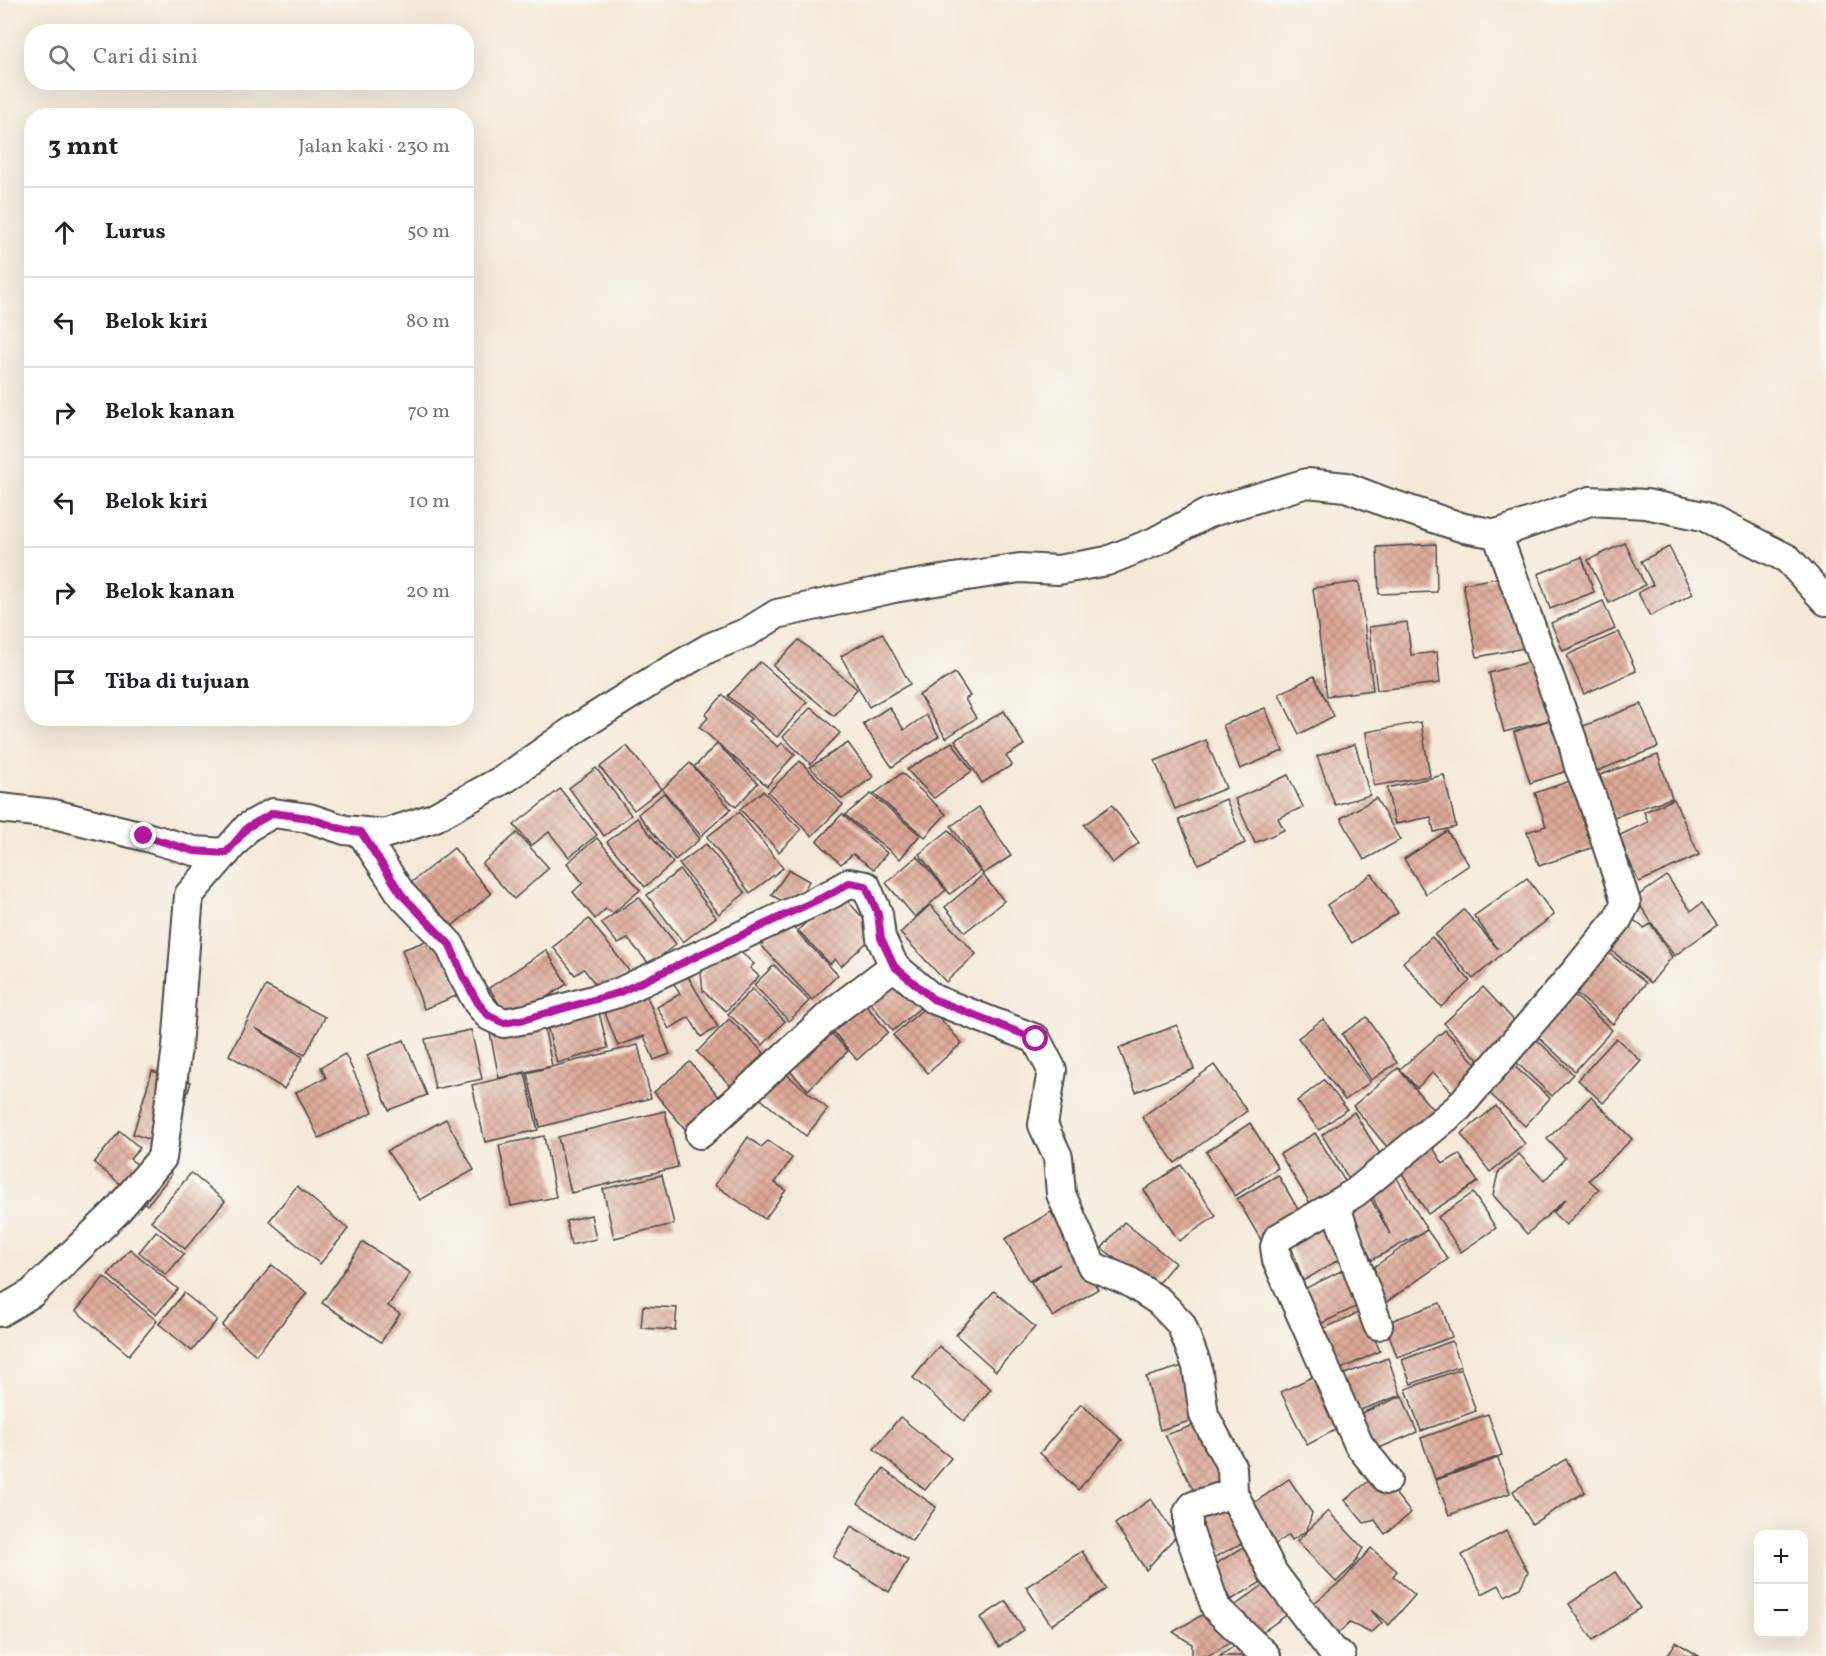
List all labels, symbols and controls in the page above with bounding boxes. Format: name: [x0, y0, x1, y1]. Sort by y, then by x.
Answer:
search box: [24, 24, 474, 90]
icon: search: [45, 41, 78, 74]
text: Cari di sini: [93, 42, 198, 73]
text: 3 mnt: [48, 129, 118, 165]
text: Jalan kaki · 230 m: [298, 133, 450, 161]
icon: ahead: [48, 216, 81, 249]
text: Lurus: [105, 217, 166, 248]
text: 50 m: [407, 218, 450, 246]
icon: left: [48, 306, 81, 339]
text: Belok kiri: [105, 307, 208, 338]
text: 80 m: [406, 308, 450, 336]
icon: right: [48, 396, 81, 429]
text: Belok kanan: [105, 397, 235, 428]
text: 70 m: [407, 398, 450, 426]
icon: left: [48, 486, 81, 519]
text: Belok kiri: [105, 487, 208, 518]
text: 10 m: [409, 488, 450, 516]
icon: right: [48, 576, 81, 609]
text: Belok kanan: [105, 577, 235, 608]
text: 20 m: [406, 578, 450, 606]
icon: arrive: [48, 666, 81, 699]
text: Tiba di tujuan: [105, 667, 250, 698]
route end: [130, 822, 156, 848]
route start: [1022, 1025, 1048, 1051]
map controls: [1754, 1530, 1808, 1638]
button: +: [1754, 1530, 1808, 1584]
button: −: [1754, 1584, 1808, 1638]

